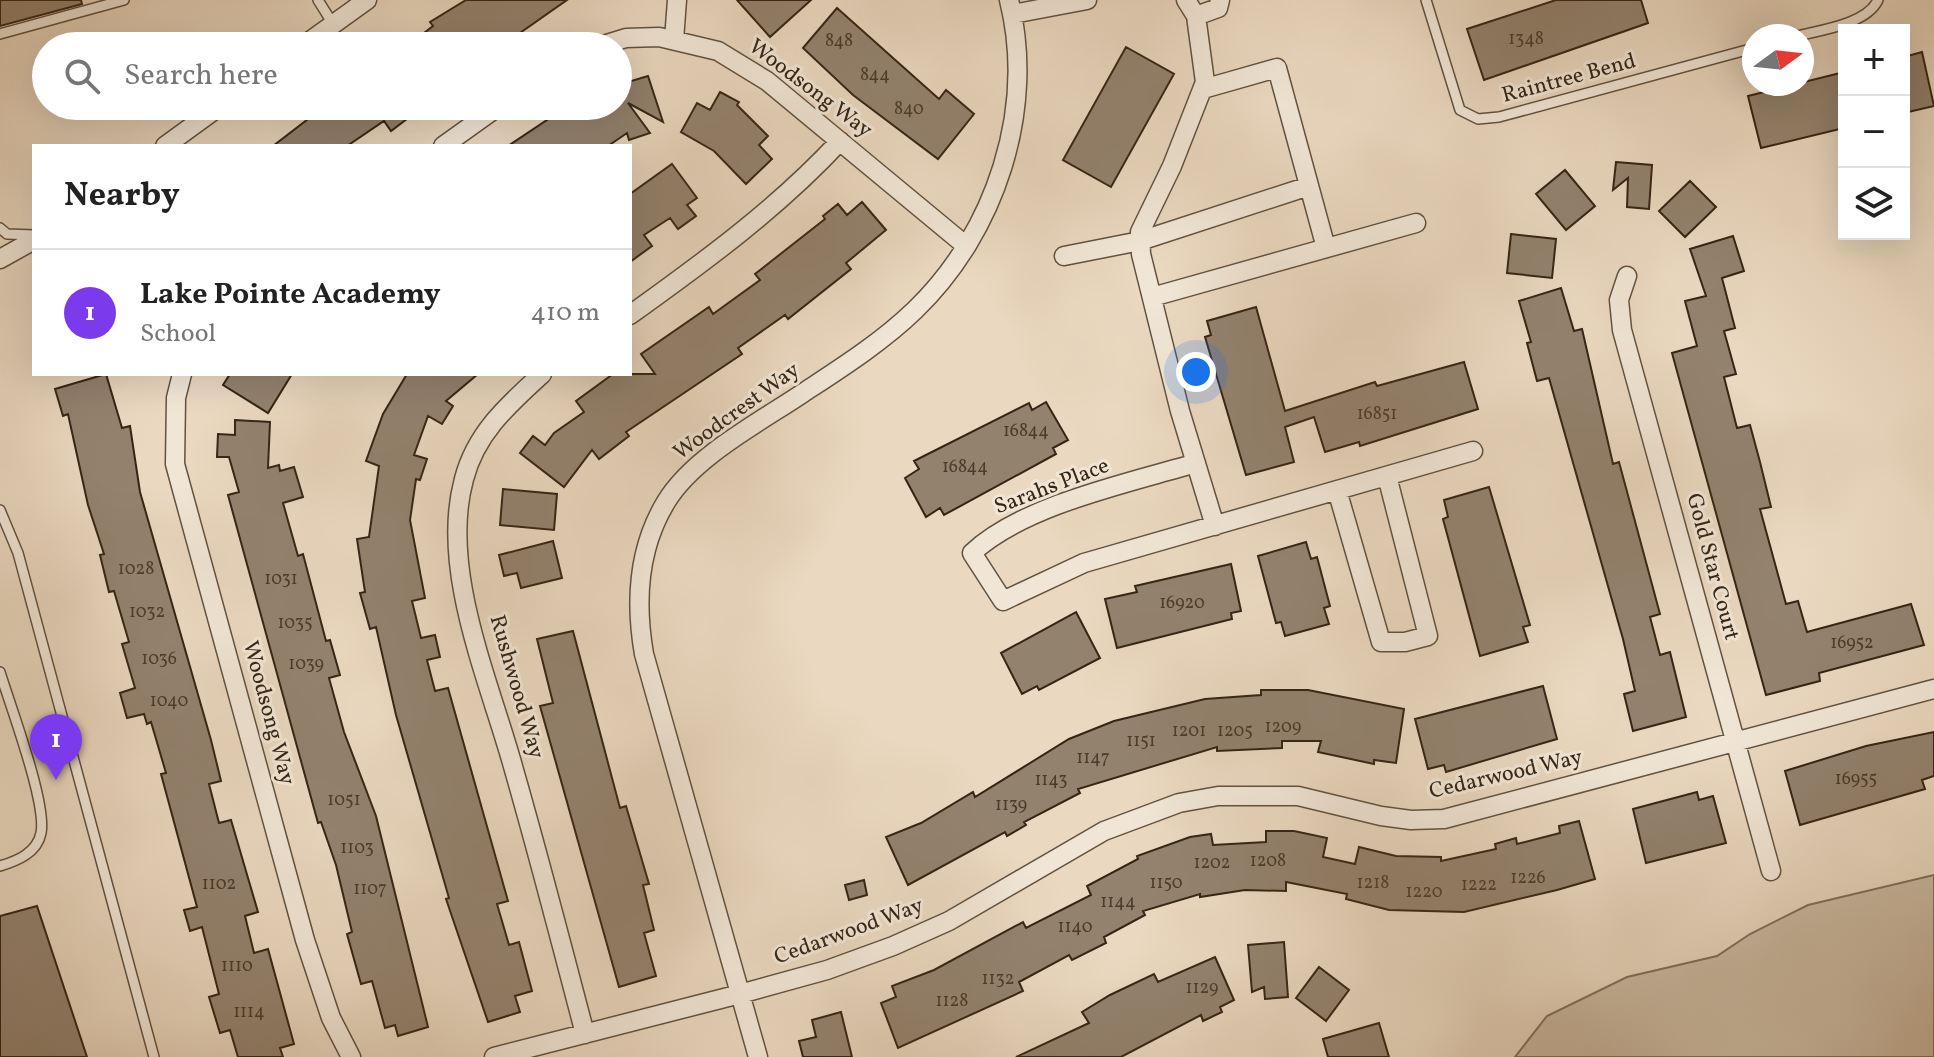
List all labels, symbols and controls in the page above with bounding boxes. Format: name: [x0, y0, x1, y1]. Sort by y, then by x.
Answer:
north arrow: [1742, 24, 1814, 96]
map controls: [1838, 24, 1910, 240]
button: +: [1838, 24, 1910, 96]
house number: 1348: [1508, 27, 1544, 52]
house number: 848: [825, 29, 853, 54]
search box: [32, 32, 632, 120]
street label: Woodsong Way: [742, 32, 879, 146]
street label: Raintree Bend: [1499, 46, 1639, 112]
icon: search: [60, 54, 104, 98]
text: Search here: [124, 55, 278, 97]
house number: 844: [860, 63, 890, 88]
button: −: [1838, 96, 1910, 168]
house number: 840: [894, 97, 924, 122]
button: layers: [1838, 168, 1910, 240]
text: Nearby: [64, 173, 180, 220]
text: Lake Pointe Academy: [140, 274, 441, 316]
text: 1: [85, 295, 95, 331]
text: 410 m: [531, 295, 600, 331]
text: School: [140, 316, 216, 352]
your location: [1176, 352, 1216, 392]
street label: Woodcrest Way: [668, 356, 807, 468]
house number: 16851: [1357, 402, 1397, 427]
house number: 16844: [1003, 419, 1049, 444]
street label: Sarahs Place: [990, 451, 1114, 523]
house number: 16844: [942, 455, 988, 480]
street label: Gold Star Court: [1678, 490, 1747, 644]
house number: 1028: [118, 557, 154, 582]
house number: 1031: [264, 567, 298, 592]
house number: 16920: [1159, 591, 1205, 616]
house number: 1032: [129, 600, 165, 625]
house number: 1035: [277, 611, 313, 636]
street label: Rushwood Way: [481, 611, 551, 763]
house number: 16952: [1830, 631, 1874, 656]
street label: Woodsong Way: [234, 637, 302, 789]
house number: 1036: [141, 647, 177, 672]
house number: 1039: [288, 652, 324, 677]
house number: 1040: [150, 689, 188, 714]
pin: 1: [30, 714, 82, 780]
house number: 1209: [1265, 715, 1301, 740]
house number: 1201: [1172, 719, 1206, 744]
house number: 1205: [1217, 719, 1253, 744]
house number: 1151: [1126, 729, 1156, 754]
street label: Cedarwood Way: [1426, 742, 1586, 808]
house number: 1147: [1076, 746, 1110, 771]
house number: 16955: [1835, 767, 1877, 792]
house number: 1143: [1034, 768, 1068, 793]
house number: 1051: [327, 788, 361, 813]
house number: 1139: [995, 793, 1027, 818]
house number: 1103: [340, 836, 374, 861]
house number: 1208: [1250, 849, 1286, 874]
house number: 1202: [1194, 851, 1230, 876]
house number: 1226: [1510, 866, 1546, 891]
house number: 1150: [1149, 871, 1183, 896]
house number: 1218: [1357, 871, 1389, 896]
house number: 1102: [202, 872, 236, 897]
house number: 1222: [1461, 873, 1497, 898]
house number: 1107: [353, 877, 387, 902]
house number: 1220: [1406, 880, 1443, 905]
house number: 1144: [1100, 890, 1136, 915]
street label: Cedarwood Way: [770, 891, 928, 973]
house number: 1140: [1057, 915, 1093, 940]
house number: 1110: [221, 954, 253, 979]
house number: 1132: [982, 967, 1014, 992]
house number: 1129: [1186, 976, 1218, 1001]
house number: 1128: [936, 989, 968, 1014]
house number: 1114: [233, 1000, 265, 1025]

